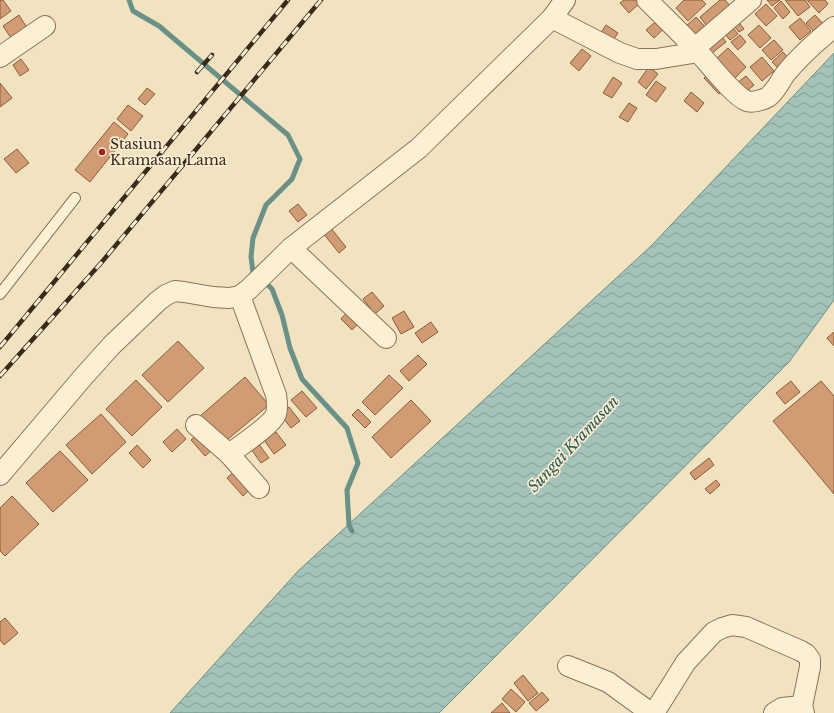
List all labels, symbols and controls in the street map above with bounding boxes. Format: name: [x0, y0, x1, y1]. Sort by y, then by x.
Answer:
place label: Stasiun Kramasan Lama: [110, 135, 227, 169]
marker: Stasiun Kramasan Lama: [97, 147, 107, 157]
water label: Sungai Kramasan: [524, 392, 622, 496]

